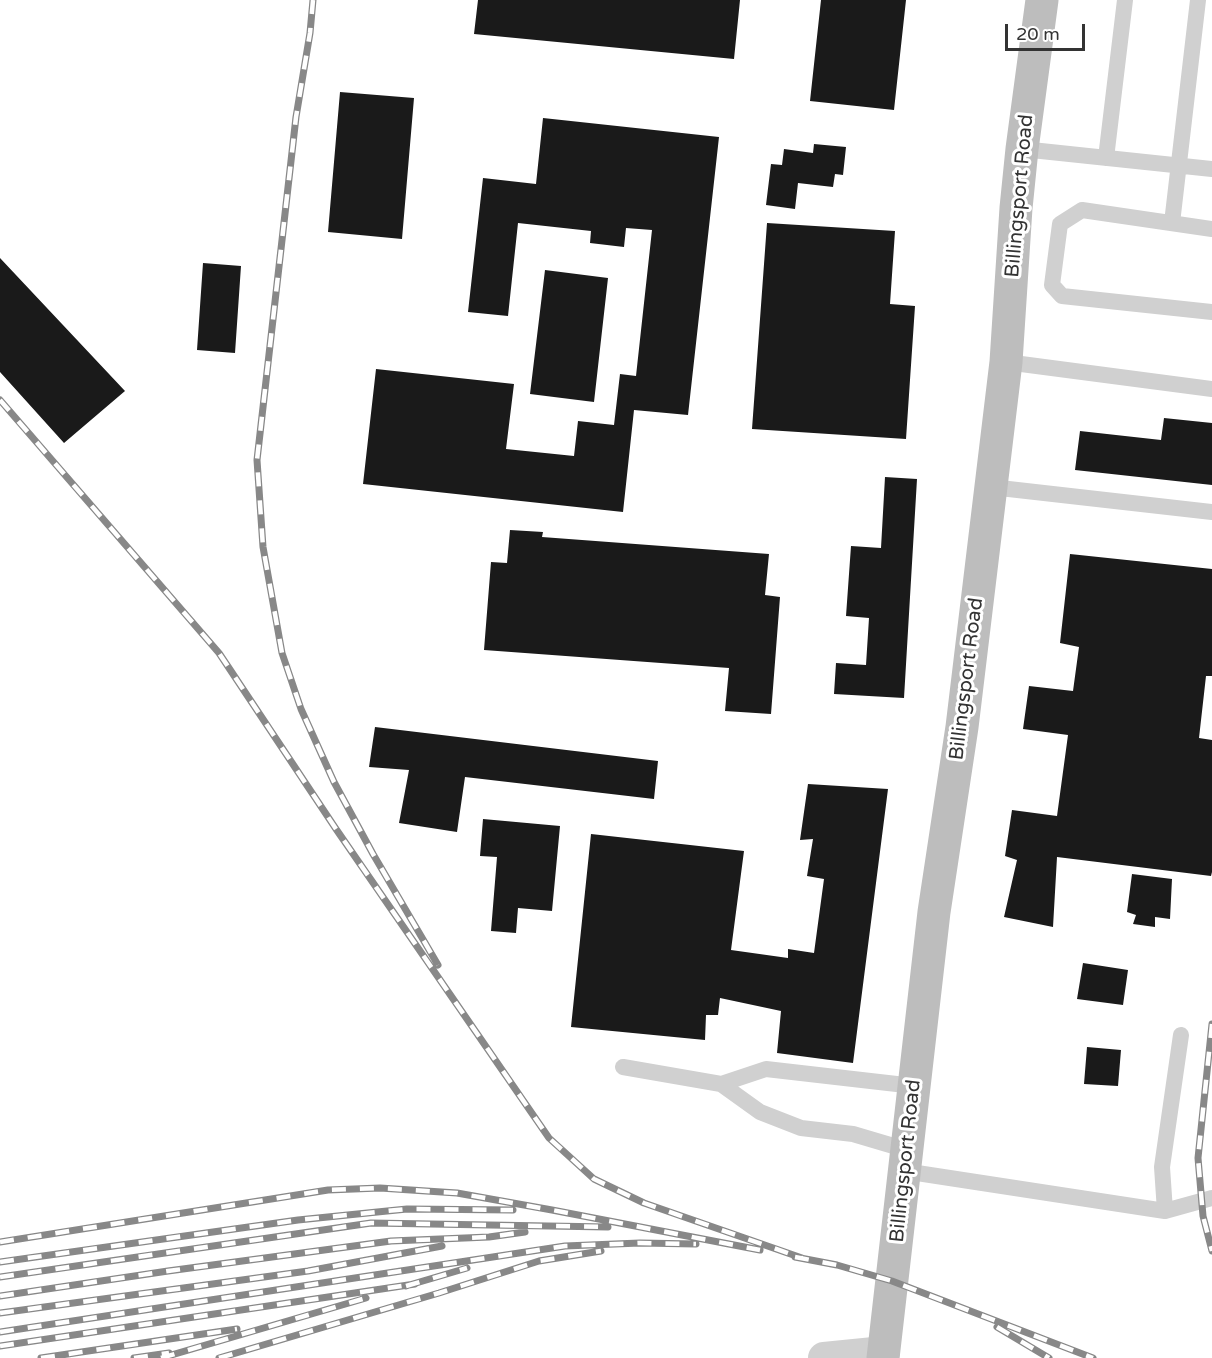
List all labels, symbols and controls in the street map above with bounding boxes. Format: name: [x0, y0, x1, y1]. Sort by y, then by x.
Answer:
scale bar: [1008, 12, 1088, 50]
text: 20 m: [1016, 23, 1060, 45]
street label: Billingsport Road: [1001, 113, 1039, 279]
street label: Billingsport Road: [945, 596, 989, 762]
street label: Billingsport Road: [886, 1078, 926, 1244]

